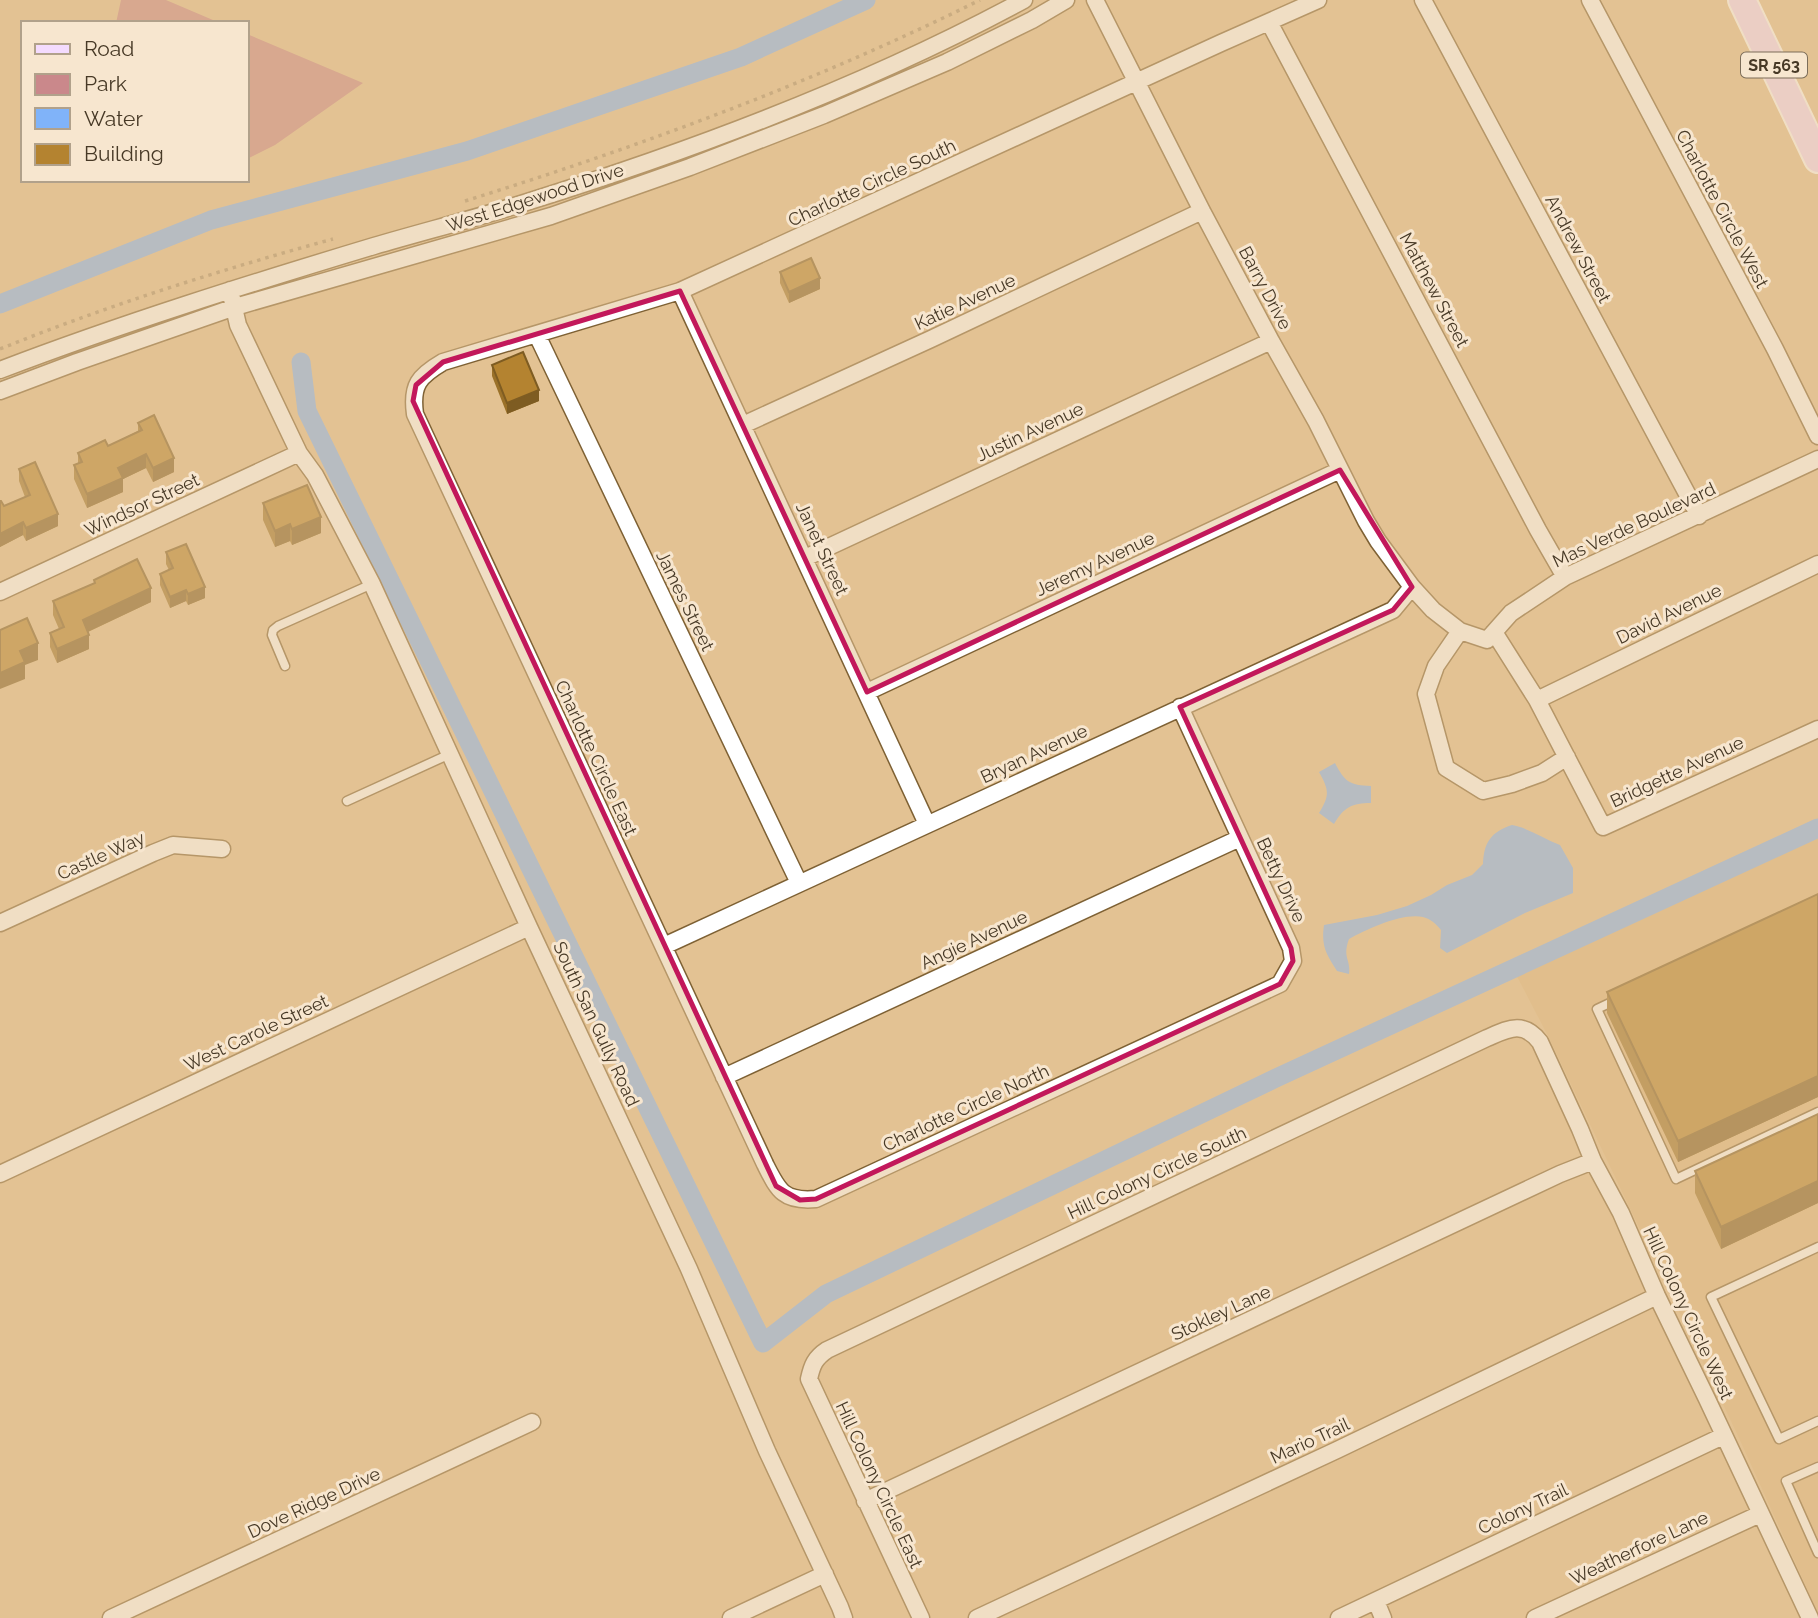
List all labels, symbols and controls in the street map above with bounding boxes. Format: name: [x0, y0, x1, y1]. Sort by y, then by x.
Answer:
legend: [21, 21, 248, 182]
text: Road: [84, 36, 134, 61]
road number: SR 563: [1741, 53, 1807, 78]
text: Park: [84, 71, 127, 96]
text: Water: [84, 106, 143, 131]
street label: Charlotte Circle West: [1672, 126, 1773, 291]
street label: Charlotte Circle South: [785, 134, 959, 231]
text: Building: [84, 141, 164, 166]
street label: West Edgewood Drive: [443, 159, 627, 236]
street label: Andrew Street: [1541, 191, 1616, 306]
street label: Matthew Street: [1395, 229, 1474, 351]
street label: Barry Drive: [1235, 243, 1296, 333]
street label: Katie Avenue: [911, 269, 1019, 334]
street label: Justin Avenue: [973, 397, 1087, 465]
street label: Windsor Street: [81, 469, 203, 540]
street label: Mas Verde Boulevard: [1549, 478, 1719, 572]
street label: Janet Street: [792, 499, 853, 598]
street label: Jeremy Avenue: [1032, 527, 1158, 600]
street label: James Street: [652, 547, 719, 654]
street label: David Avenue: [1613, 579, 1725, 648]
street label: Charlotte Circle East: [551, 677, 642, 839]
street label: Bryan Avenue: [977, 719, 1091, 787]
street label: Bridgette Avenue: [1607, 731, 1747, 812]
street label: Castle Way: [54, 827, 148, 884]
street label: Betty Drive: [1253, 834, 1310, 926]
street label: Angie Avenue: [917, 905, 1031, 973]
street label: South San Gully Road: [549, 938, 644, 1110]
street label: West Carole Street: [180, 990, 331, 1075]
street label: Charlotte Circle North: [879, 1060, 1052, 1155]
street label: Hill Colony Circle South: [1064, 1122, 1250, 1223]
street label: Hill Colony Circle West: [1639, 1223, 1738, 1403]
street label: Stokley Lane: [1168, 1280, 1274, 1345]
street label: Hill Colony Circle East: [832, 1398, 927, 1572]
street label: Mario Trail: [1267, 1413, 1353, 1468]
street label: Dove Ridge Drive: [244, 1462, 384, 1542]
street label: Colony Trail: [1475, 1479, 1571, 1538]
street label: Weatherfore Lane: [1566, 1506, 1712, 1589]

